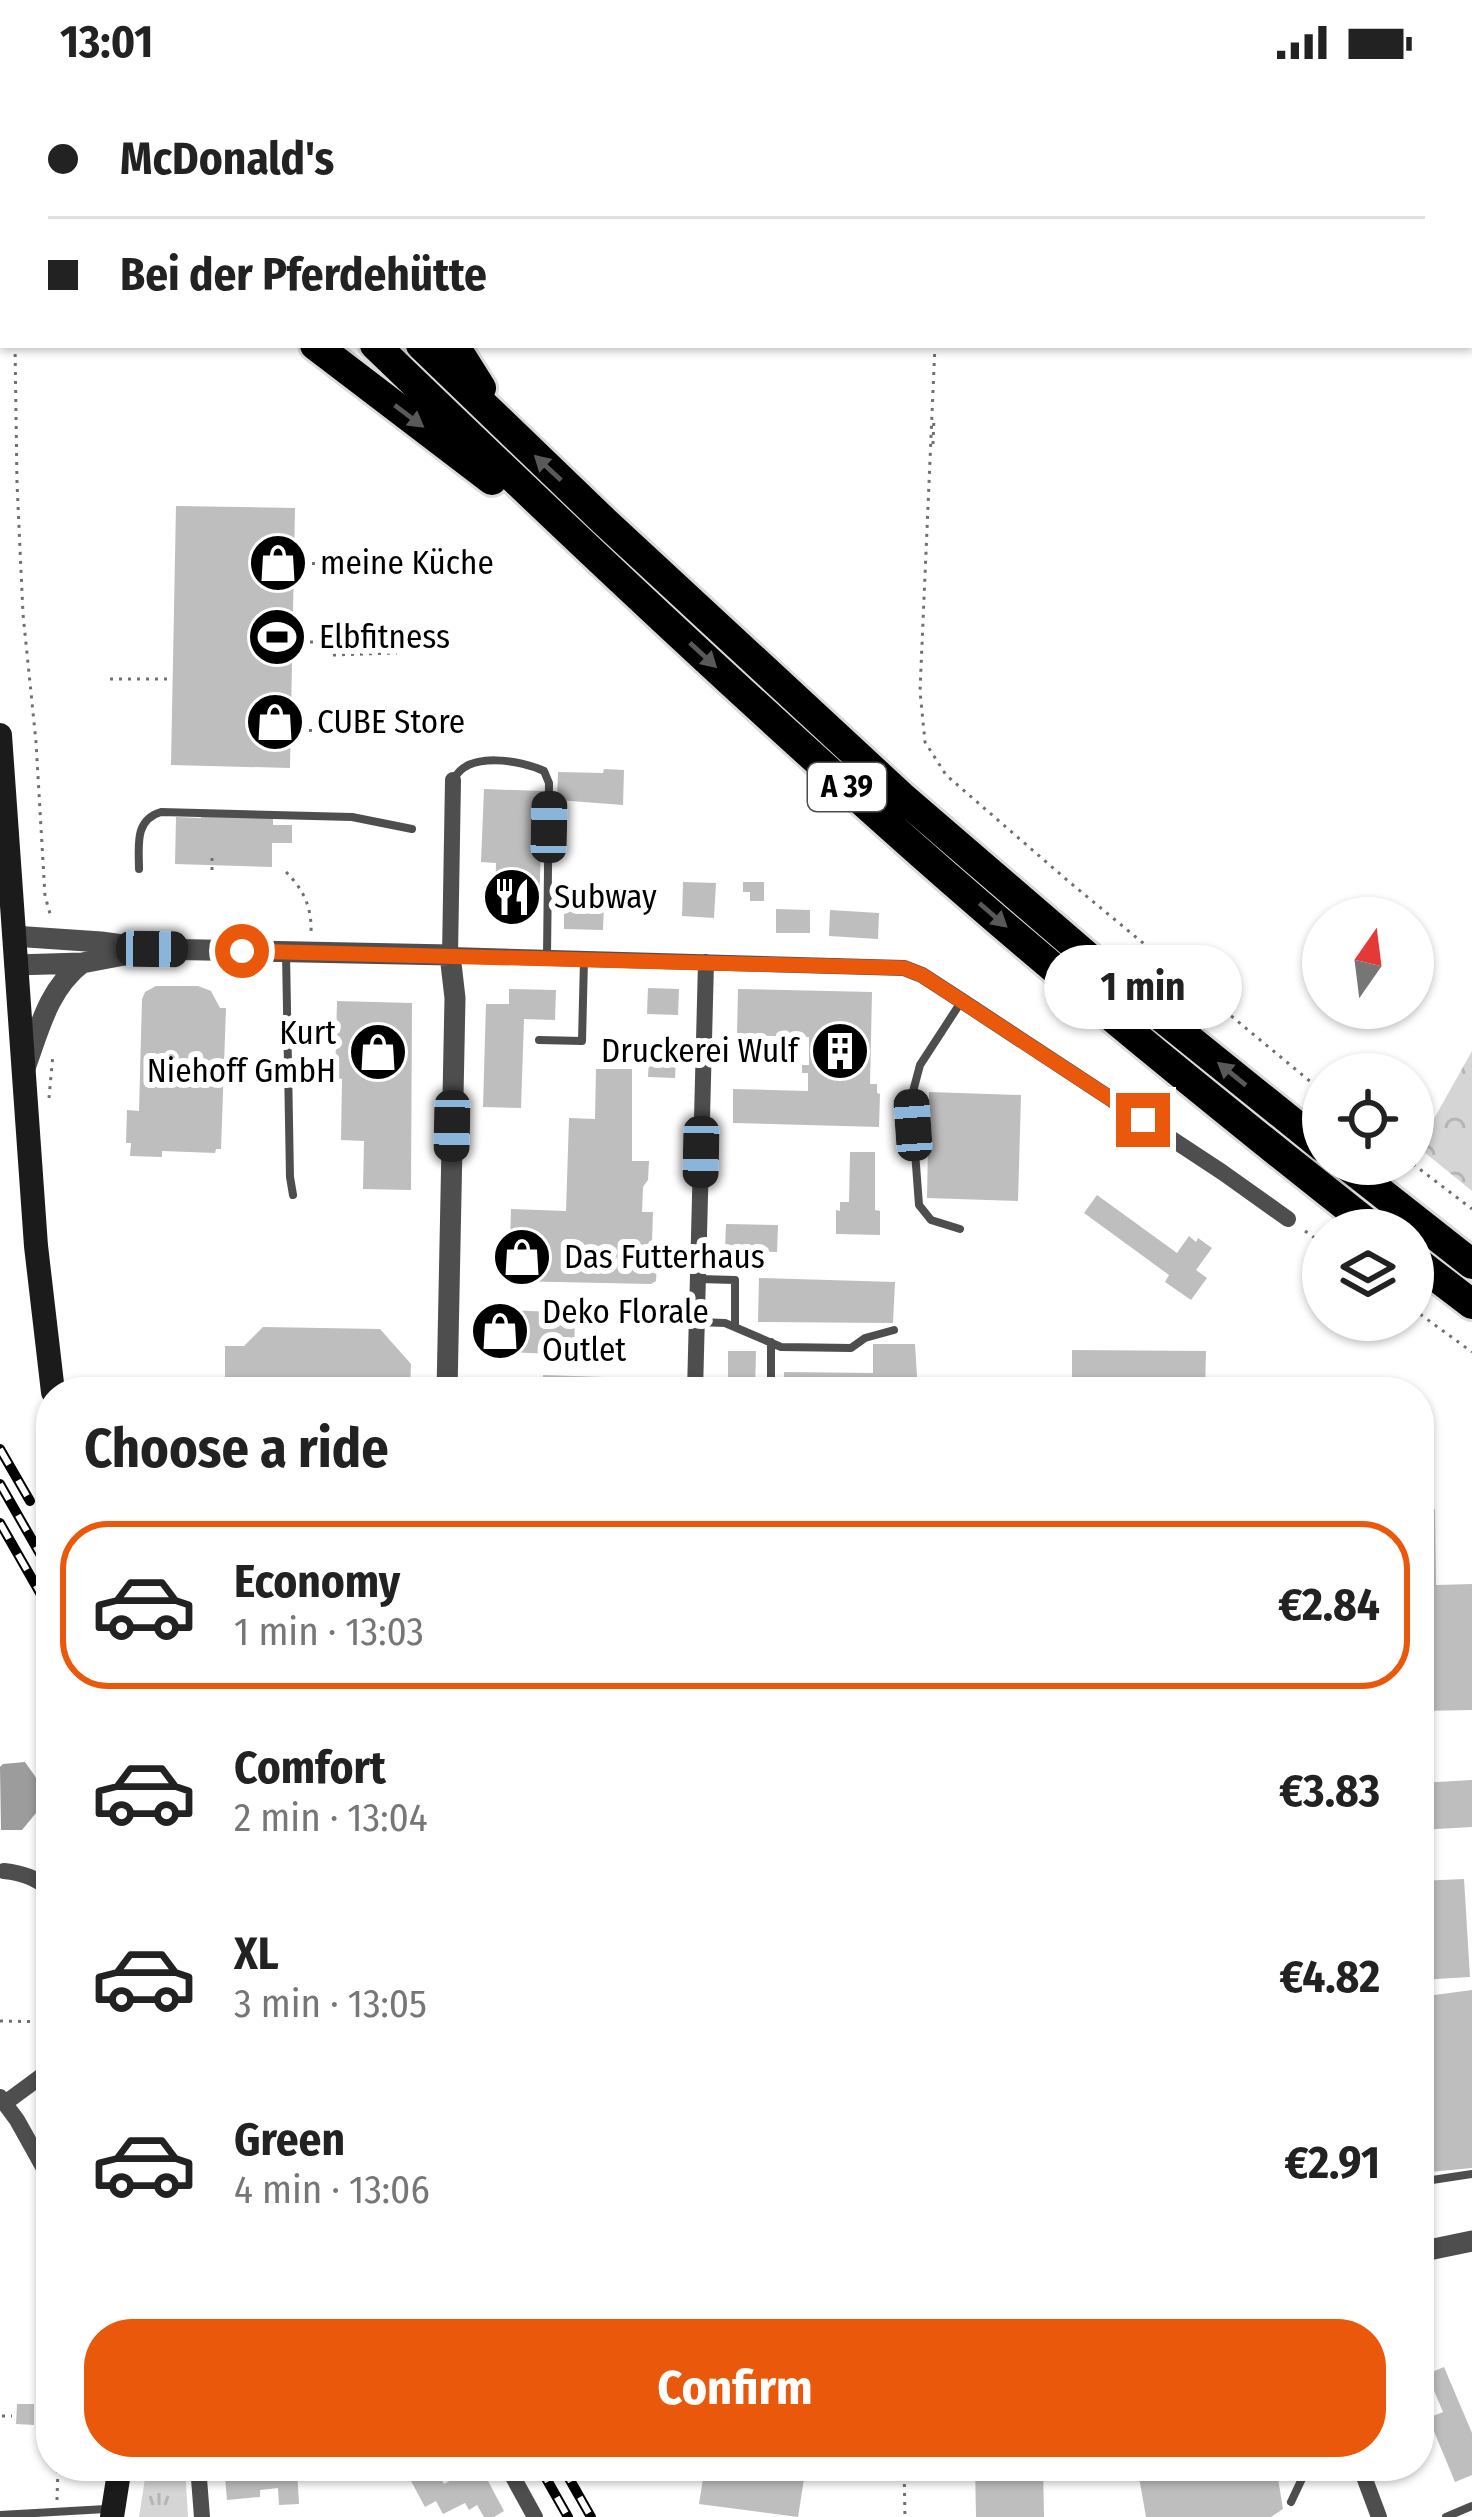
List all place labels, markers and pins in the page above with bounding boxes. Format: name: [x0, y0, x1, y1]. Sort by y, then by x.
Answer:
shop icon: meine Küche: [247, 532, 309, 594]
place label: meine Küche: [320, 543, 494, 583]
sports icon: Elbfitness: [246, 606, 308, 668]
place label: Elbfitness: [319, 617, 450, 657]
shop icon: CUBE Store: [244, 691, 306, 753]
place label: CUBE Store: [317, 702, 465, 742]
restaurant icon: Subway: [481, 866, 543, 928]
place label: Subway: [554, 877, 657, 917]
place label: Kurt Niehoff GmbH: [147, 1013, 336, 1091]
building icon: Druckerei Wulf: [809, 1020, 871, 1082]
shop icon: Kurt Niehoff GmbH: [347, 1021, 409, 1083]
place label: Druckerei Wulf: [601, 1031, 800, 1071]
shop icon: Das Futterhaus: [491, 1226, 553, 1288]
place label: Das Futterhaus: [564, 1237, 765, 1277]
place label: Deko Florale Outlet: [542, 1292, 709, 1370]
shop icon: Deko Florale Outlet: [469, 1300, 531, 1362]

